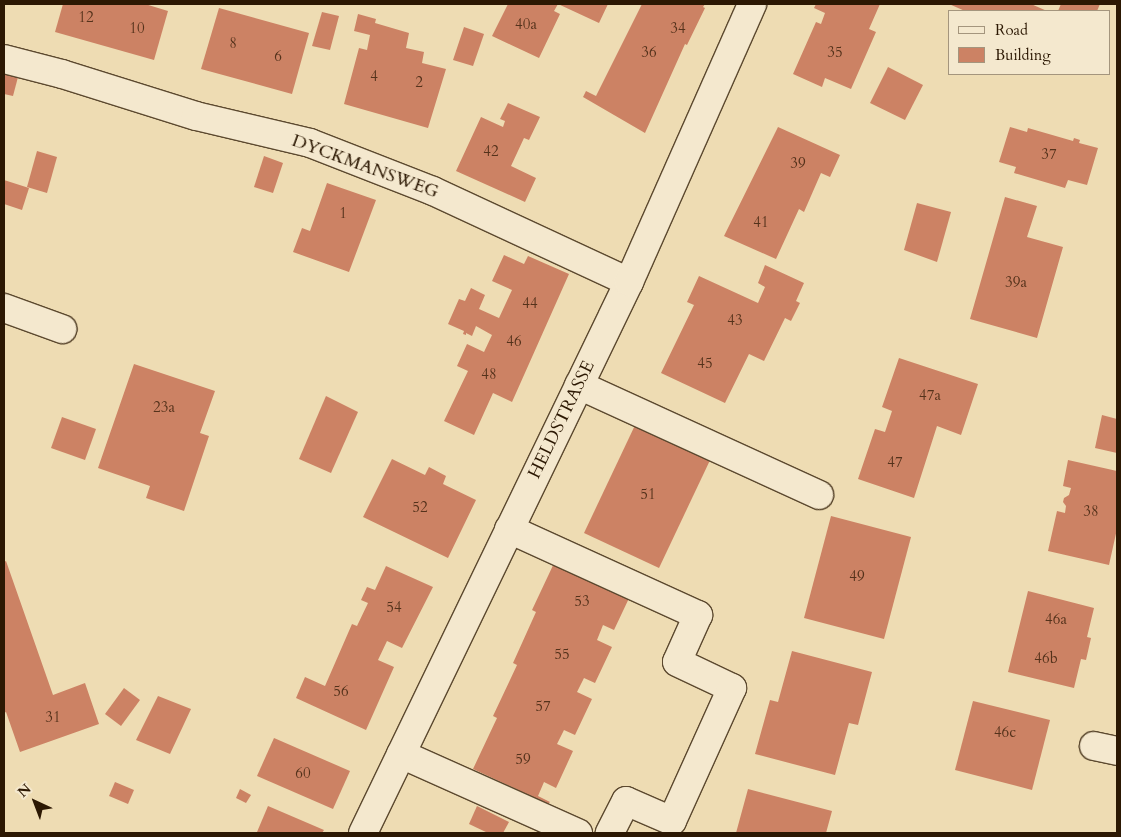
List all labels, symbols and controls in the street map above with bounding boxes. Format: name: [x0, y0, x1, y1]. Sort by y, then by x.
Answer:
house number: 12: [78, 9, 94, 27]
legend: [948, 10, 1111, 75]
house number: 40a: [515, 16, 537, 34]
house number: 10: [129, 20, 145, 38]
house number: 34: [670, 20, 686, 38]
text: Road: [995, 20, 1028, 40]
house number: 8: [229, 35, 237, 53]
house number: 36: [641, 44, 657, 62]
house number: 35: [827, 44, 843, 62]
text: Building: [995, 45, 1051, 65]
house number: 6: [274, 48, 282, 66]
house number: 4: [370, 68, 378, 86]
house number: 2: [415, 74, 423, 92]
street label: DYCKMANSWEG: [289, 130, 441, 204]
house number: 42: [483, 143, 499, 161]
house number: 37: [1041, 146, 1057, 164]
house number: 39: [790, 155, 806, 173]
house number: 1: [339, 205, 347, 223]
house number: 41: [753, 214, 769, 232]
house number: 39a: [1005, 274, 1027, 292]
house number: 44: [522, 295, 538, 313]
house number: 43: [727, 312, 743, 330]
house number: 46: [506, 333, 522, 351]
house number: 45: [697, 355, 713, 373]
street label: HELDSTRASSE: [524, 358, 600, 482]
house number: 48: [481, 366, 497, 384]
house number: 47a: [919, 387, 941, 405]
house number: 23a: [153, 399, 175, 417]
house number: 47: [887, 454, 903, 472]
house number: 51: [640, 486, 656, 504]
house number: 52: [412, 499, 428, 517]
house number: 38: [1083, 503, 1099, 521]
house number: 49: [849, 568, 865, 586]
house number: 53: [574, 593, 590, 611]
house number: 54: [386, 599, 402, 617]
house number: 46a: [1045, 611, 1067, 629]
house number: 55: [554, 646, 570, 664]
house number: 46b: [1034, 650, 1058, 668]
house number: 56: [333, 683, 349, 701]
house number: 57: [535, 698, 551, 716]
house number: 31: [45, 709, 61, 727]
house number: 46c: [994, 724, 1016, 742]
house number: 59: [515, 751, 531, 769]
house number: 60: [295, 765, 311, 783]
north arrow: [10, 777, 60, 827]
text: N: [14, 780, 35, 802]

